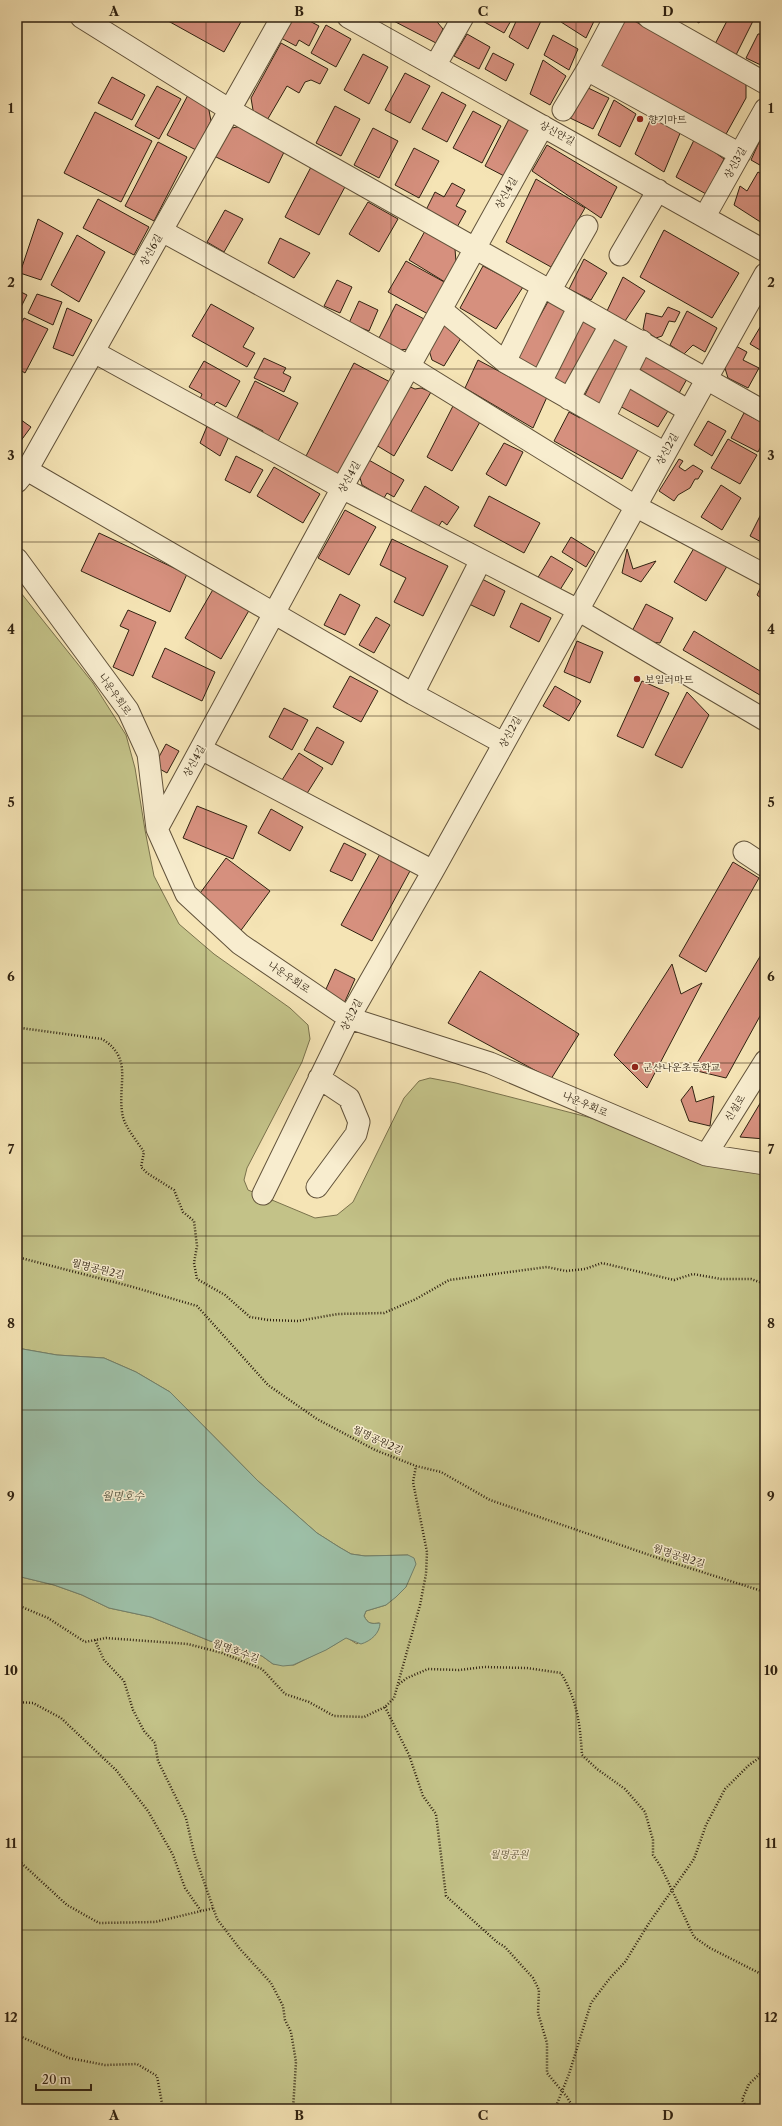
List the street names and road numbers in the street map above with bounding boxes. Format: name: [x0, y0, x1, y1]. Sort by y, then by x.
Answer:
street label: 상신안길: [537, 118, 577, 148]
street label: 상신3길: [721, 145, 749, 181]
street label: 상신4길: [492, 175, 520, 211]
street label: 상신6길: [137, 232, 165, 268]
street label: 상신2길: [653, 431, 681, 467]
street label: 상신4길: [335, 459, 363, 495]
street label: 나운우회로: [96, 670, 134, 718]
street label: 상신2길: [496, 714, 524, 750]
street label: 상신4길: [180, 743, 208, 779]
street label: 나운우회로: [265, 958, 313, 996]
street label: 상신2길: [337, 997, 365, 1033]
street label: 나운우회로: [560, 1089, 610, 1120]
street label: 신설로: [722, 1092, 748, 1124]
street label: 월명공원2길: [70, 1256, 126, 1282]
street label: 월명공원2길: [351, 1423, 405, 1457]
street label: 월명공원2길: [651, 1541, 707, 1571]
street label: 월명호수길: [211, 1637, 261, 1665]

